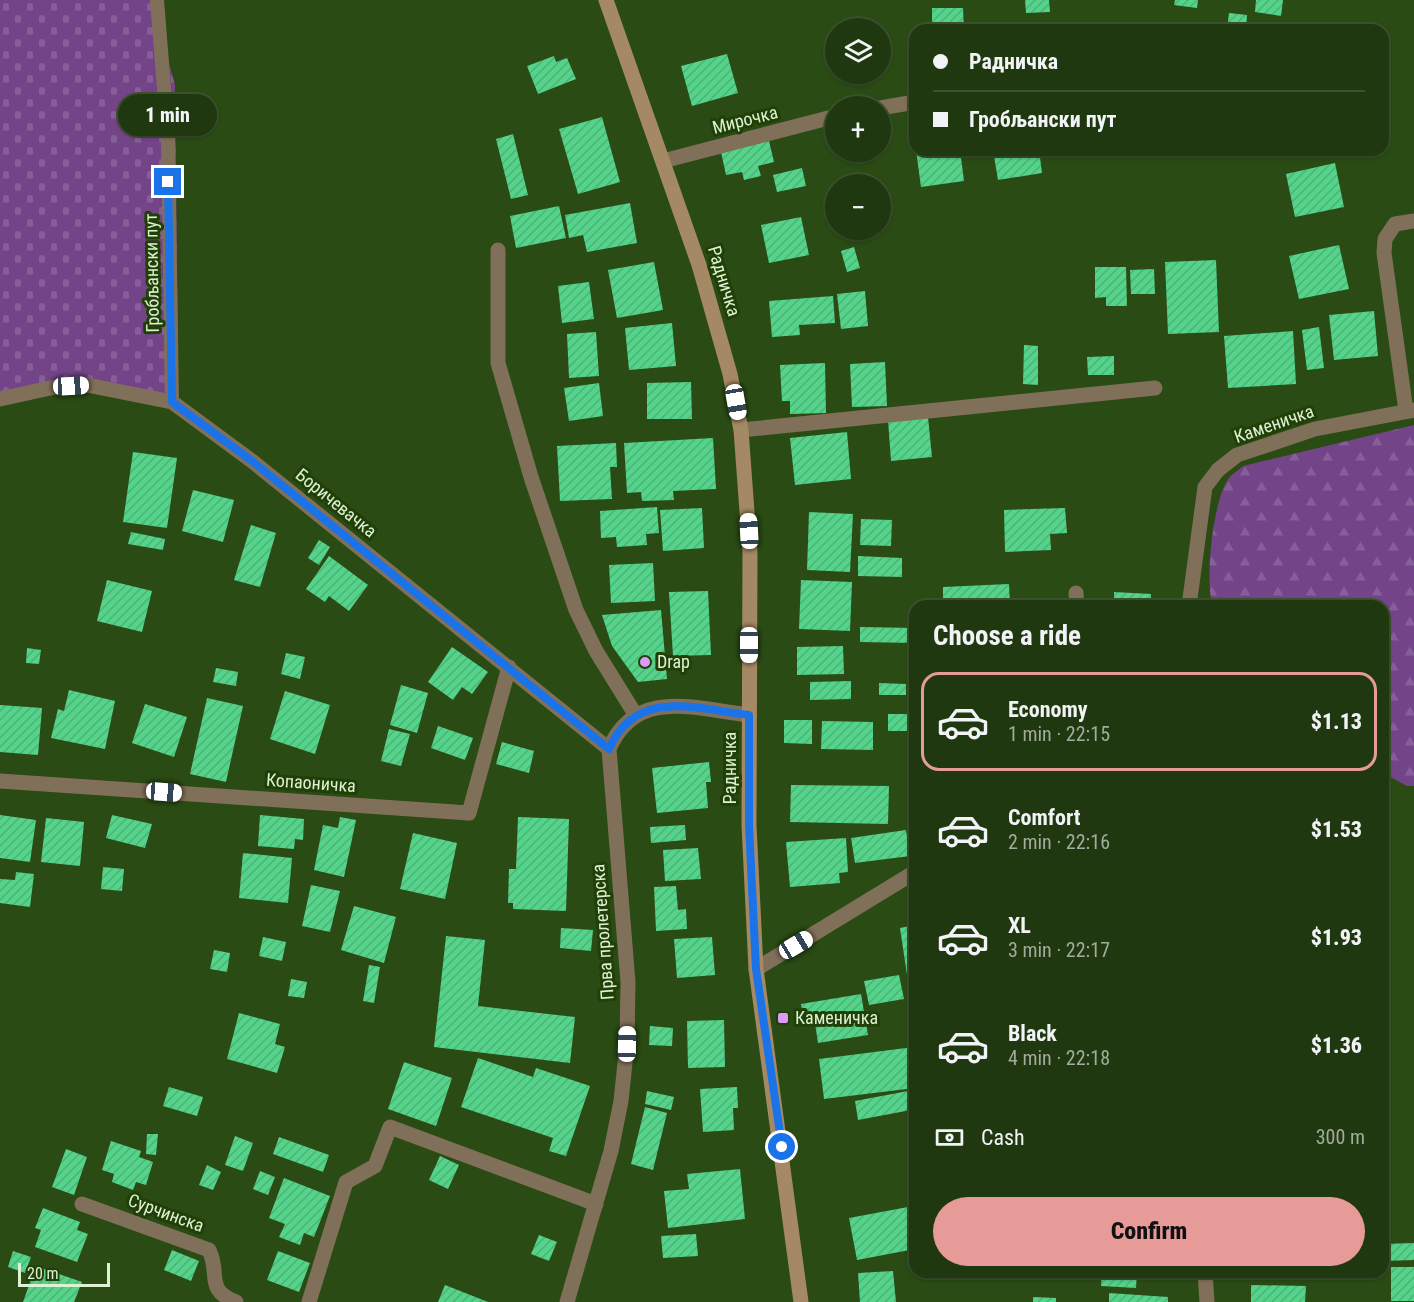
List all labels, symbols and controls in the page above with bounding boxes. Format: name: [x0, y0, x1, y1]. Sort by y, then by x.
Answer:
map controls: [825, 18, 891, 240]
button: layers: [825, 18, 891, 84]
text: Радничка: [969, 49, 1058, 74]
callout: 1 min: [118, 95, 218, 137]
button: +: [825, 96, 891, 162]
street label: Мирочка: [710, 101, 780, 138]
text: 1 min: [145, 103, 190, 127]
text: Гробљански пут: [969, 107, 1116, 132]
route end: [154, 168, 181, 195]
button: −: [825, 174, 891, 240]
street label: Гробљански пут: [140, 213, 163, 333]
street label: Радничка: [704, 243, 745, 319]
car: [53, 376, 89, 396]
car: [724, 383, 748, 421]
street label: Каменичка: [1231, 400, 1317, 447]
street label: Боричевачка: [292, 464, 381, 541]
car: [739, 513, 759, 549]
text: Choose a ride: [933, 620, 1081, 652]
car: [740, 627, 758, 663]
place label: Drap: [657, 651, 690, 672]
marker: Drap: [638, 655, 652, 669]
icon: car: [936, 695, 990, 749]
text: Economy: [1008, 697, 1088, 722]
text: $1.13: [1311, 709, 1362, 734]
text: 1 min · 22:15: [1008, 722, 1110, 746]
street label: Радничка: [719, 732, 740, 804]
street label: Копаоничка: [265, 769, 357, 796]
car: [145, 782, 183, 802]
icon: car: [936, 803, 990, 857]
text: Comfort: [1008, 805, 1081, 830]
text: $1.53: [1311, 817, 1362, 842]
text: 2 min · 22:16: [1008, 830, 1110, 854]
street label: Прва пролетерска: [587, 863, 618, 1001]
icon: car: [936, 911, 990, 965]
text: XL: [1008, 913, 1031, 938]
text: $1.93: [1311, 925, 1362, 950]
car: [776, 928, 816, 962]
text: 3 min · 22:17: [1008, 938, 1110, 962]
place label: Каменичка: [795, 1007, 878, 1028]
marker: Каменичка: [776, 1011, 790, 1025]
icon: car: [936, 1019, 990, 1073]
text: Black: [1008, 1021, 1057, 1046]
car: [618, 1026, 636, 1062]
text: $1.36: [1311, 1033, 1362, 1058]
text: 4 min · 22:18: [1008, 1046, 1110, 1070]
icon: cash: [933, 1121, 966, 1154]
text: Cash: [981, 1125, 1025, 1150]
text: 300 m: [1316, 1125, 1365, 1149]
route start: [768, 1133, 795, 1160]
street label: Сурчинска: [125, 1189, 207, 1236]
button: Confirm: [933, 1197, 1365, 1266]
scale bar: [18, 1260, 110, 1288]
text: 20 m: [27, 1264, 59, 1283]

